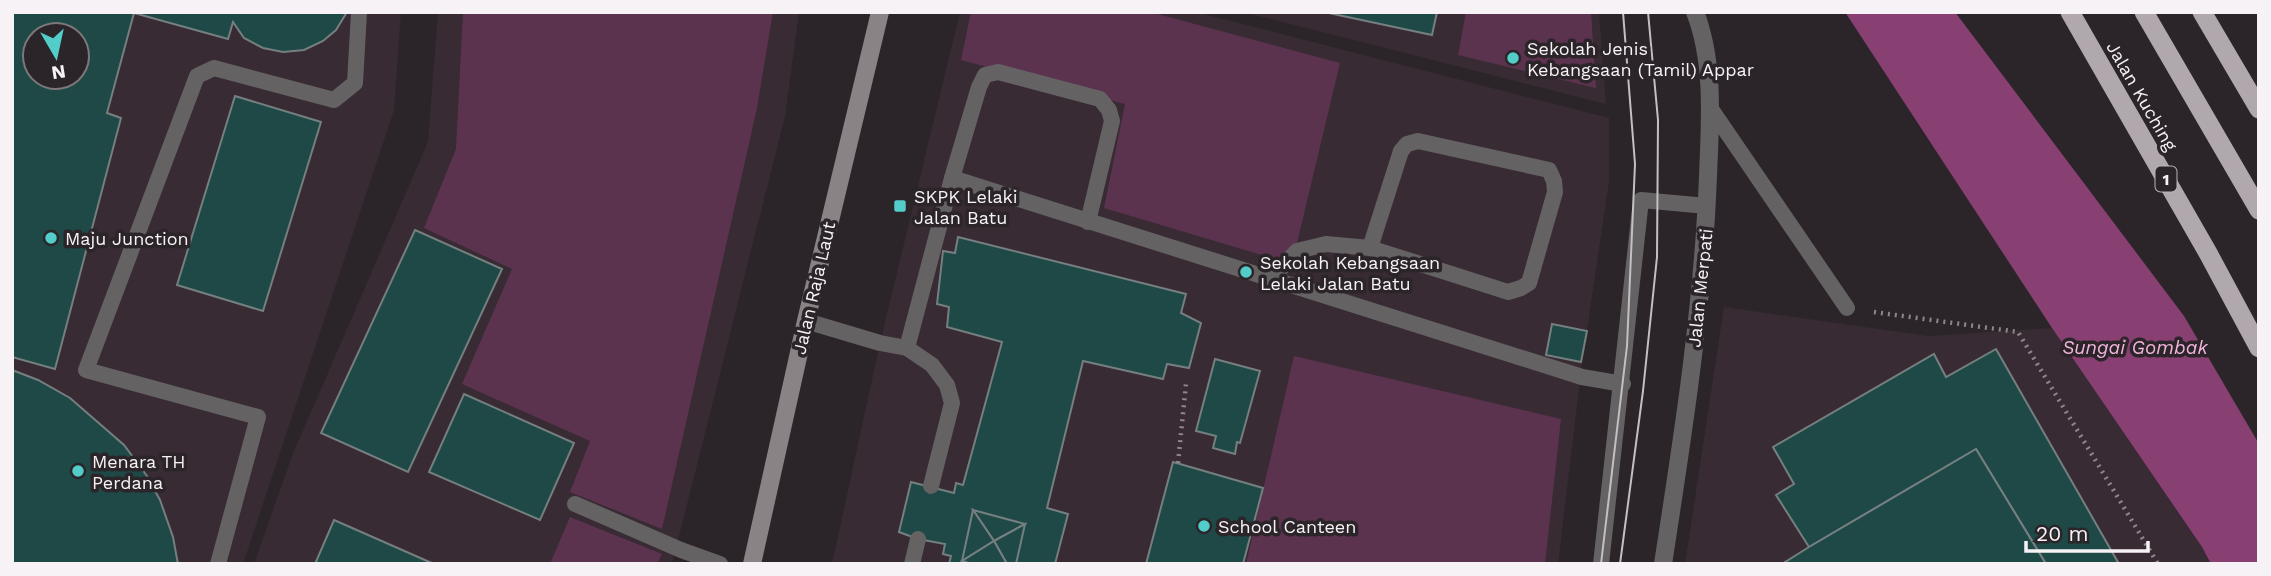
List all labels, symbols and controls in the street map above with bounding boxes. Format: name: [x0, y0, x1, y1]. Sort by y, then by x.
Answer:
north arrow: [21, 21, 91, 91]
place label: Sekolah Jenis Kebangsaan (Tamil) Appar: [1527, 38, 1754, 80]
street label: Jalan Kuching: [2102, 38, 2182, 155]
marker: Sekolah Jenis Kebangsaan (Tamil) Appar: [1505, 50, 1521, 66]
text: N: [50, 60, 67, 85]
road number: 1: [2156, 167, 2176, 192]
place label: SKPK Lelaki Jalan Batu: [914, 186, 1018, 228]
marker: SKPK Lelaki Jalan Batu: [892, 198, 908, 214]
street label: Jalan Raja Laut: [789, 219, 840, 356]
place label: Maju Junction: [65, 228, 189, 249]
street label: Jalan Merpati: [1683, 228, 1717, 348]
marker: Maju Junction: [43, 230, 59, 246]
place label: Sekolah Kebangsaan Lelaki Jalan Batu: [1260, 252, 1440, 294]
marker: Sekolah Kebangsaan Lelaki Jalan Batu: [1238, 264, 1254, 280]
water label: Sungai Gombak: [2062, 336, 2208, 359]
place label: Menara TH Perdana: [92, 451, 186, 493]
marker: Menara TH Perdana: [70, 463, 86, 479]
scale bar: [2026, 510, 2148, 554]
place label: School Canteen: [1218, 516, 1356, 537]
marker: School Canteen: [1196, 518, 1212, 534]
text: 20 m: [2036, 521, 2088, 546]

